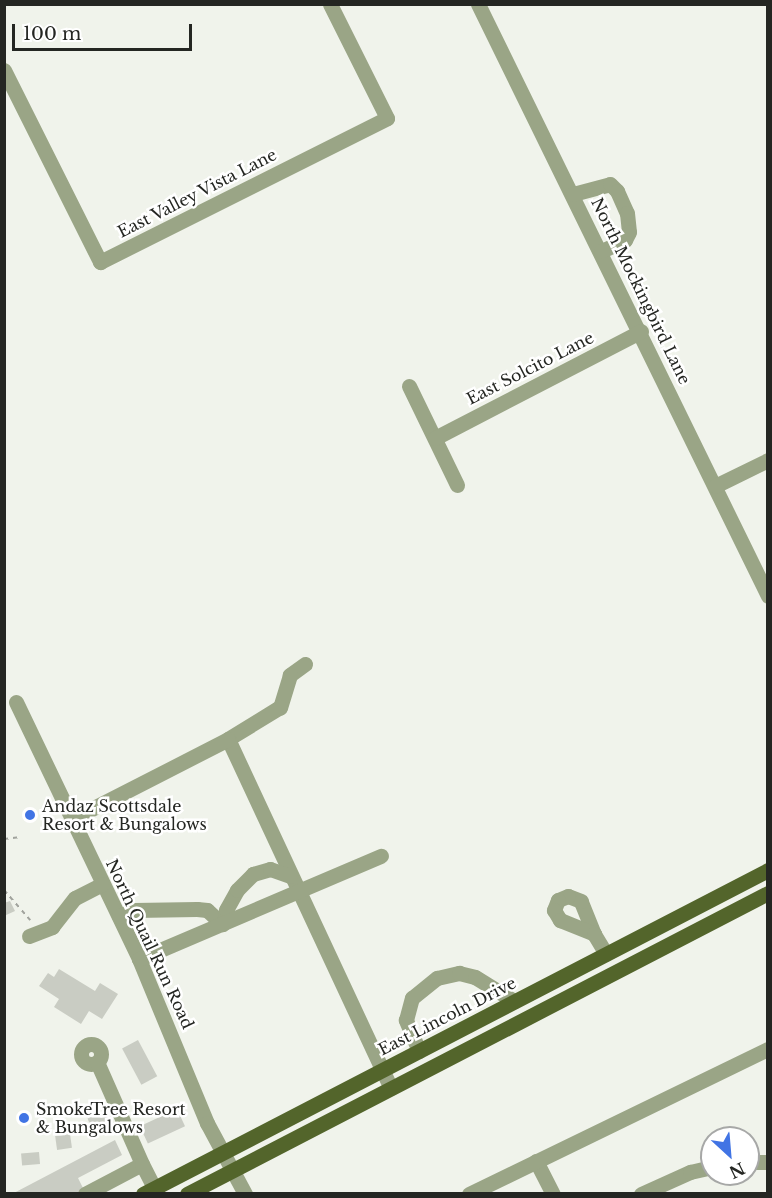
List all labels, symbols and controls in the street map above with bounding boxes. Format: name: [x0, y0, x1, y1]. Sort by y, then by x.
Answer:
scale bar: [15, 12, 195, 50]
text: 100 m: [23, 23, 81, 45]
street label: East Valley Vista Lane: [113, 144, 281, 242]
street label: North Mockingbird Lane: [587, 195, 695, 387]
street label: East Solcito Lane: [463, 328, 597, 408]
place label: Andaz Scottsdale Resort & Bungalows: [42, 796, 207, 834]
marker: Andaz Scottsdale Resort & Bungalows: [23, 808, 37, 822]
street label: North Quail Run Road: [102, 856, 198, 1032]
street label: East Lincoln Drive: [375, 973, 519, 1059]
place label: SmokeTree Resort & Bungalows: [36, 1099, 186, 1137]
marker: SmokeTree Resort & Bungalows: [17, 1111, 31, 1125]
north arrow: [700, 1126, 760, 1186]
text: N: [726, 1158, 748, 1183]

